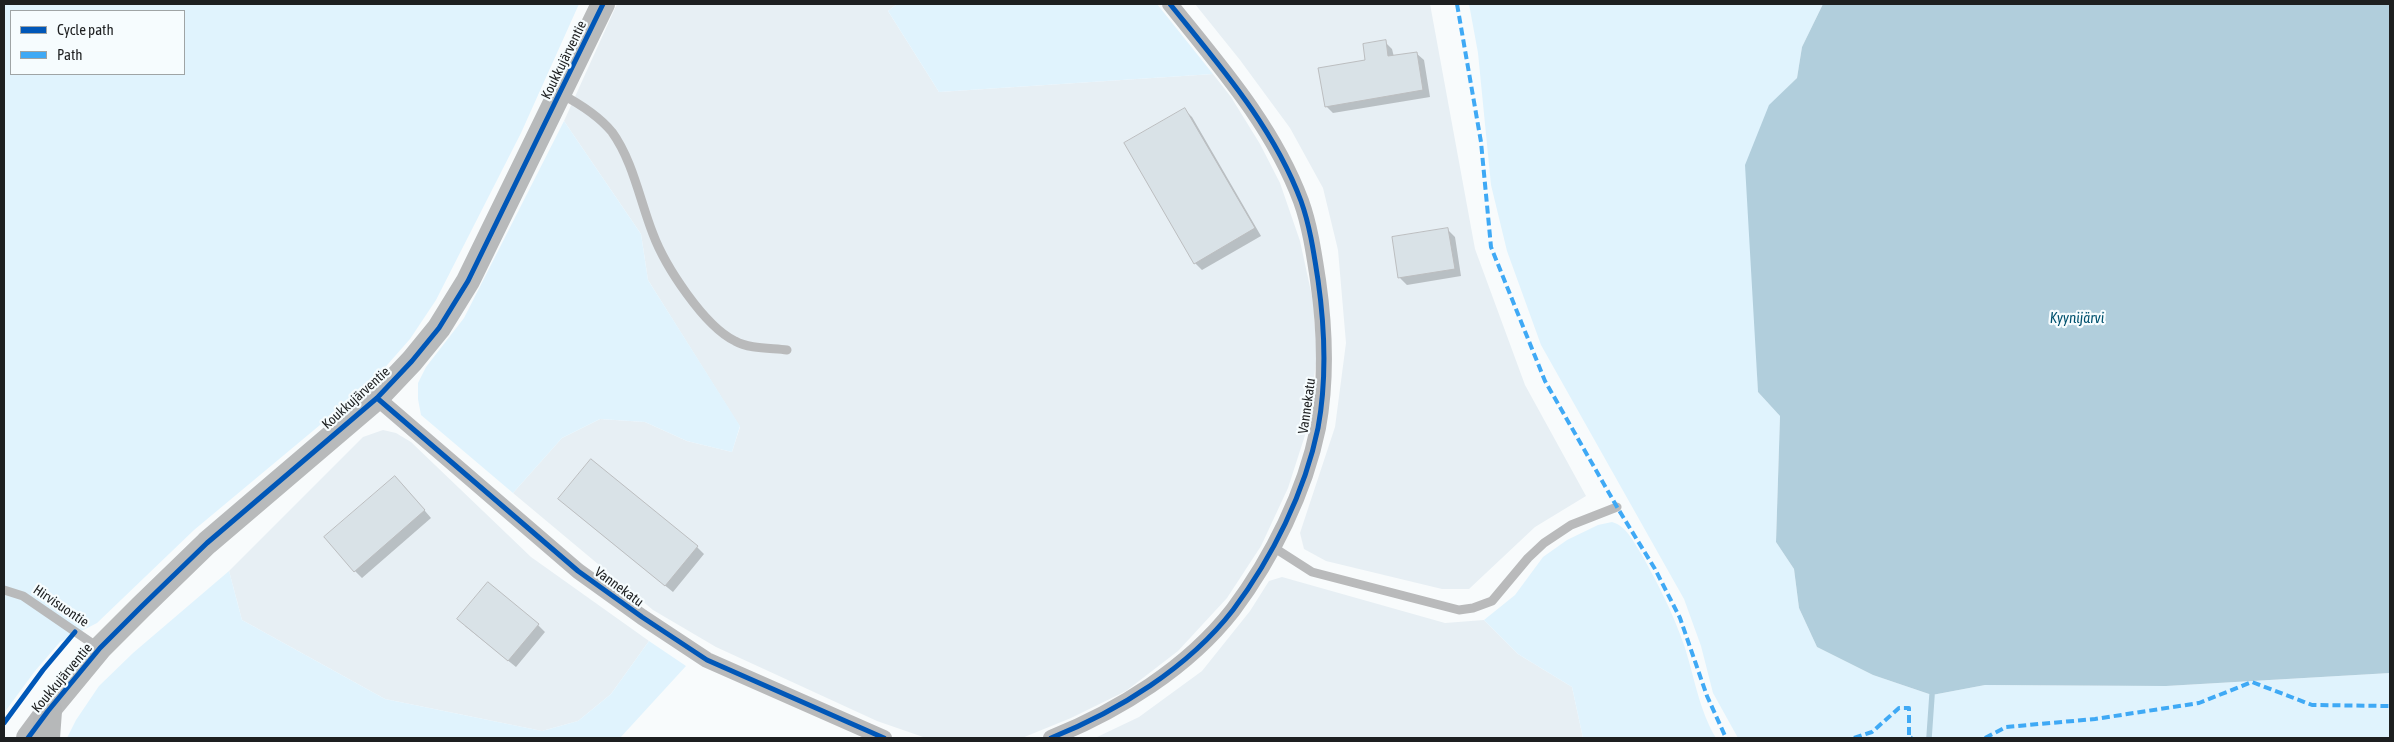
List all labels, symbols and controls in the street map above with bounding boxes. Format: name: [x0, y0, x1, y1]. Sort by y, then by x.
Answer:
legend: [10, 10, 185, 75]
street label: Koukkujärventie: [538, 18, 590, 102]
text: Cycle path: [57, 21, 114, 38]
text: Path: [57, 46, 83, 63]
water label: Kyynijärvi: [2050, 309, 2104, 327]
street label: Koukkujärventie: [319, 363, 393, 433]
street label: Vannekatu: [1295, 377, 1319, 435]
street label: Vannekatu: [591, 564, 647, 610]
street label: Hirvisuontie: [30, 581, 92, 631]
street label: Koukkujärventie: [28, 640, 96, 716]

